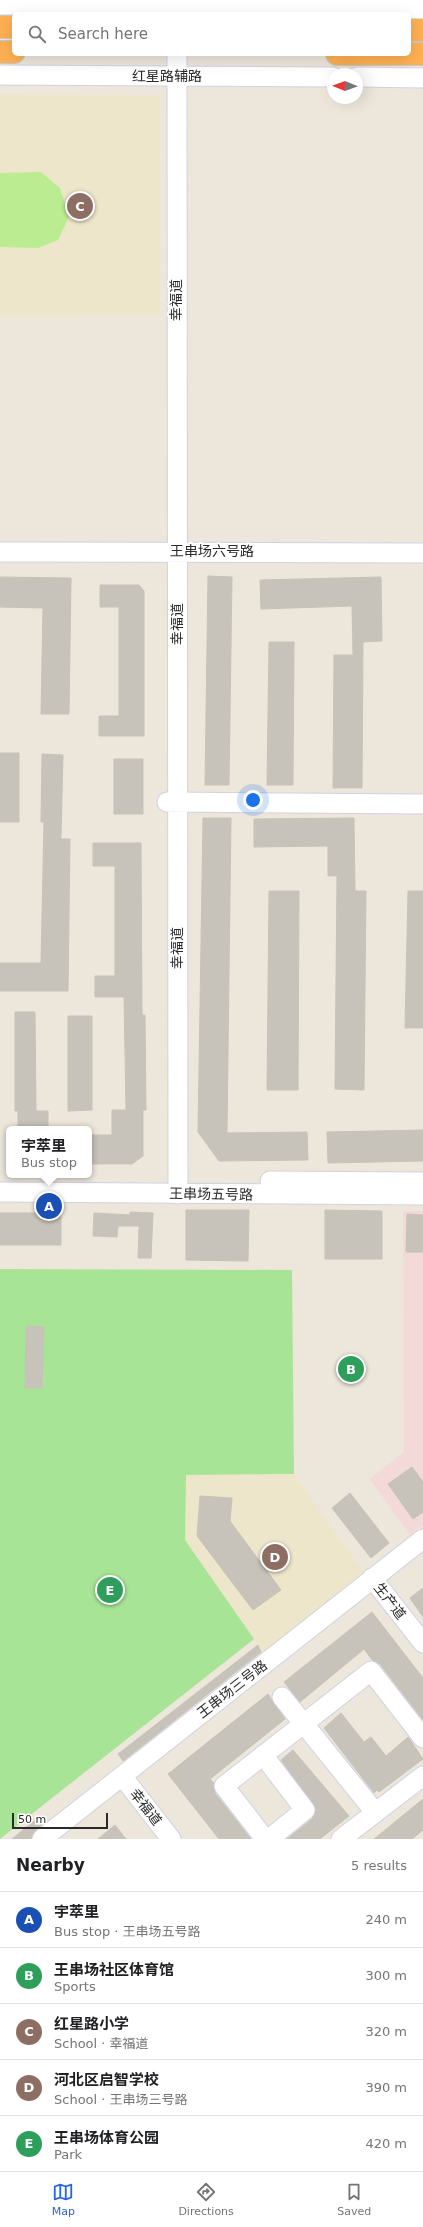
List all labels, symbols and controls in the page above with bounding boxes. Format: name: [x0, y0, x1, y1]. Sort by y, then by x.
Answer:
search box: [12, 12, 411, 56]
icon: search: [26, 23, 48, 45]
text: Search here: [58, 25, 148, 43]
street label: 红星路辅路: [132, 68, 202, 84]
north arrow: [327, 68, 363, 104]
pin: C: [67, 191, 93, 221]
street label: 幸福道: [168, 279, 184, 321]
street label: 王串场六号路: [170, 543, 254, 559]
street label: 幸福道: [169, 603, 185, 645]
your location: [243, 790, 263, 810]
street label: 幸福道: [169, 927, 185, 969]
popup: [6, 1126, 92, 1178]
text: 宇萃里: [21, 1137, 66, 1155]
text: Bus stop: [21, 1155, 77, 1170]
street label: 王串场五号路: [169, 1185, 253, 1203]
pin: A: [36, 1191, 62, 1221]
pin: B: [338, 1354, 364, 1384]
pin: D: [262, 1542, 288, 1572]
pin: E: [97, 1575, 123, 1605]
street label: 生产道: [371, 1580, 409, 1622]
street label: 王串场三号路: [194, 1657, 270, 1721]
street label: 幸福道: [127, 1786, 165, 1828]
scale bar: [12, 1811, 108, 1830]
text: 50 m: [18, 1813, 46, 1826]
text: Nearby: [16, 1855, 85, 1875]
text: 5 results: [351, 1858, 407, 1873]
text: 宇萃里: [54, 1903, 99, 1921]
text: A: [24, 1912, 34, 1927]
text: 240 m: [365, 1912, 407, 1927]
text: Bus stop · 王串场五号路: [54, 1924, 201, 1939]
text: 王串场社区体育馆: [54, 1961, 174, 1979]
text: B: [24, 1968, 34, 1983]
text: 300 m: [365, 1968, 407, 1983]
text: Sports: [54, 1979, 96, 1994]
text: 红星路小学: [54, 2015, 129, 2033]
text: C: [24, 2024, 34, 2039]
text: 320 m: [365, 2024, 407, 2039]
text: School · 幸福道: [54, 2036, 149, 2051]
text: 河北区启智学校: [54, 2071, 159, 2089]
text: D: [24, 2080, 34, 2095]
text: 390 m: [365, 2080, 407, 2095]
text: School · 王串场三号路: [54, 2092, 188, 2107]
text: 王串场体育公园: [54, 2129, 159, 2147]
text: E: [25, 2136, 33, 2151]
text: 420 m: [365, 2136, 407, 2151]
text: Park: [54, 2147, 82, 2162]
tab: Map: [52, 2181, 75, 2218]
tab: Directions: [178, 2181, 234, 2218]
tab: Saved: [337, 2181, 371, 2218]

